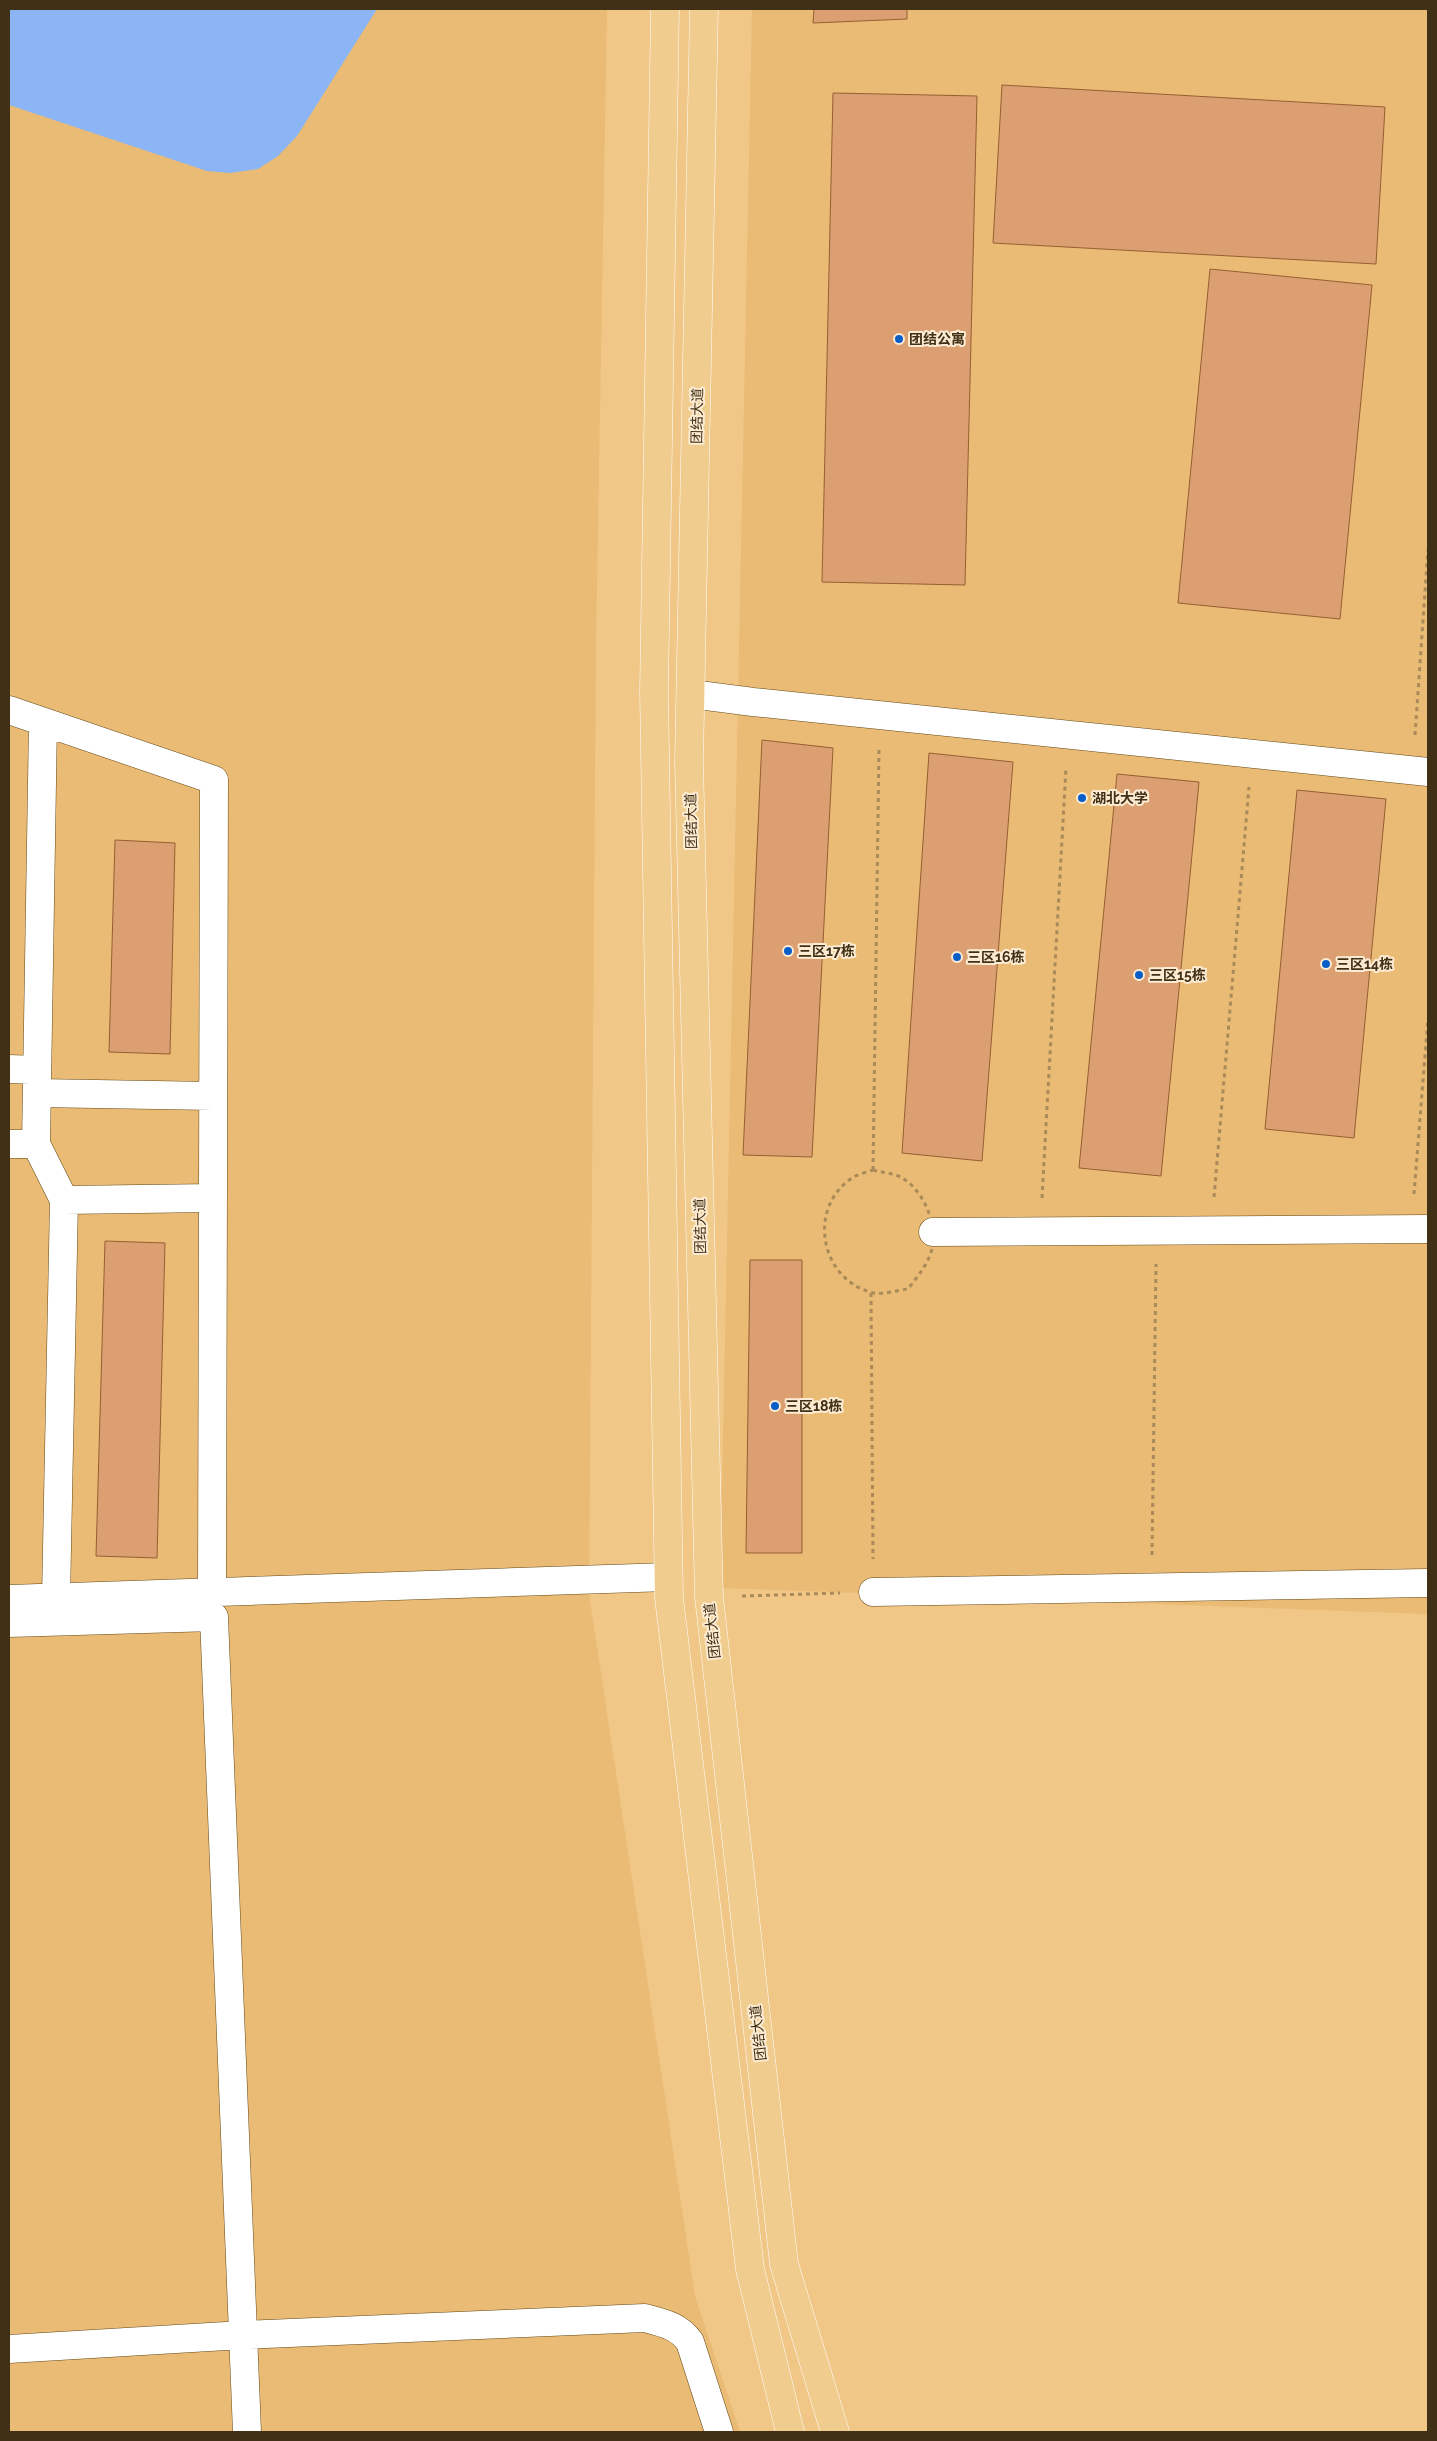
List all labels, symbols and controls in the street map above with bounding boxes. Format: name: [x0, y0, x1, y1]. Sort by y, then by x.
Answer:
place label: 团结公寓: [909, 331, 965, 347]
marker: 团结公寓: [893, 333, 905, 345]
street label: 团结大道: [689, 388, 705, 444]
place label: 湖北大学: [1092, 790, 1148, 806]
marker: 湖北大学: [1076, 792, 1088, 804]
street label: 团结大道: [683, 793, 699, 849]
place label: 三区17栋: [798, 943, 855, 959]
marker: 三区17栋: [782, 945, 794, 957]
place label: 三区16栋: [967, 949, 1024, 965]
marker: 三区16栋: [951, 951, 963, 963]
place label: 三区14栋: [1336, 956, 1393, 972]
marker: 三区14栋: [1320, 958, 1332, 970]
place label: 三区15栋: [1149, 967, 1206, 983]
marker: 三区15栋: [1133, 969, 1145, 981]
street label: 团结大道: [692, 1198, 708, 1254]
place label: 三区18栋: [785, 1398, 842, 1414]
marker: 三区18栋: [769, 1400, 781, 1412]
street label: 团结大道: [701, 1602, 723, 1660]
street label: 团结大道: [747, 2004, 769, 2062]

